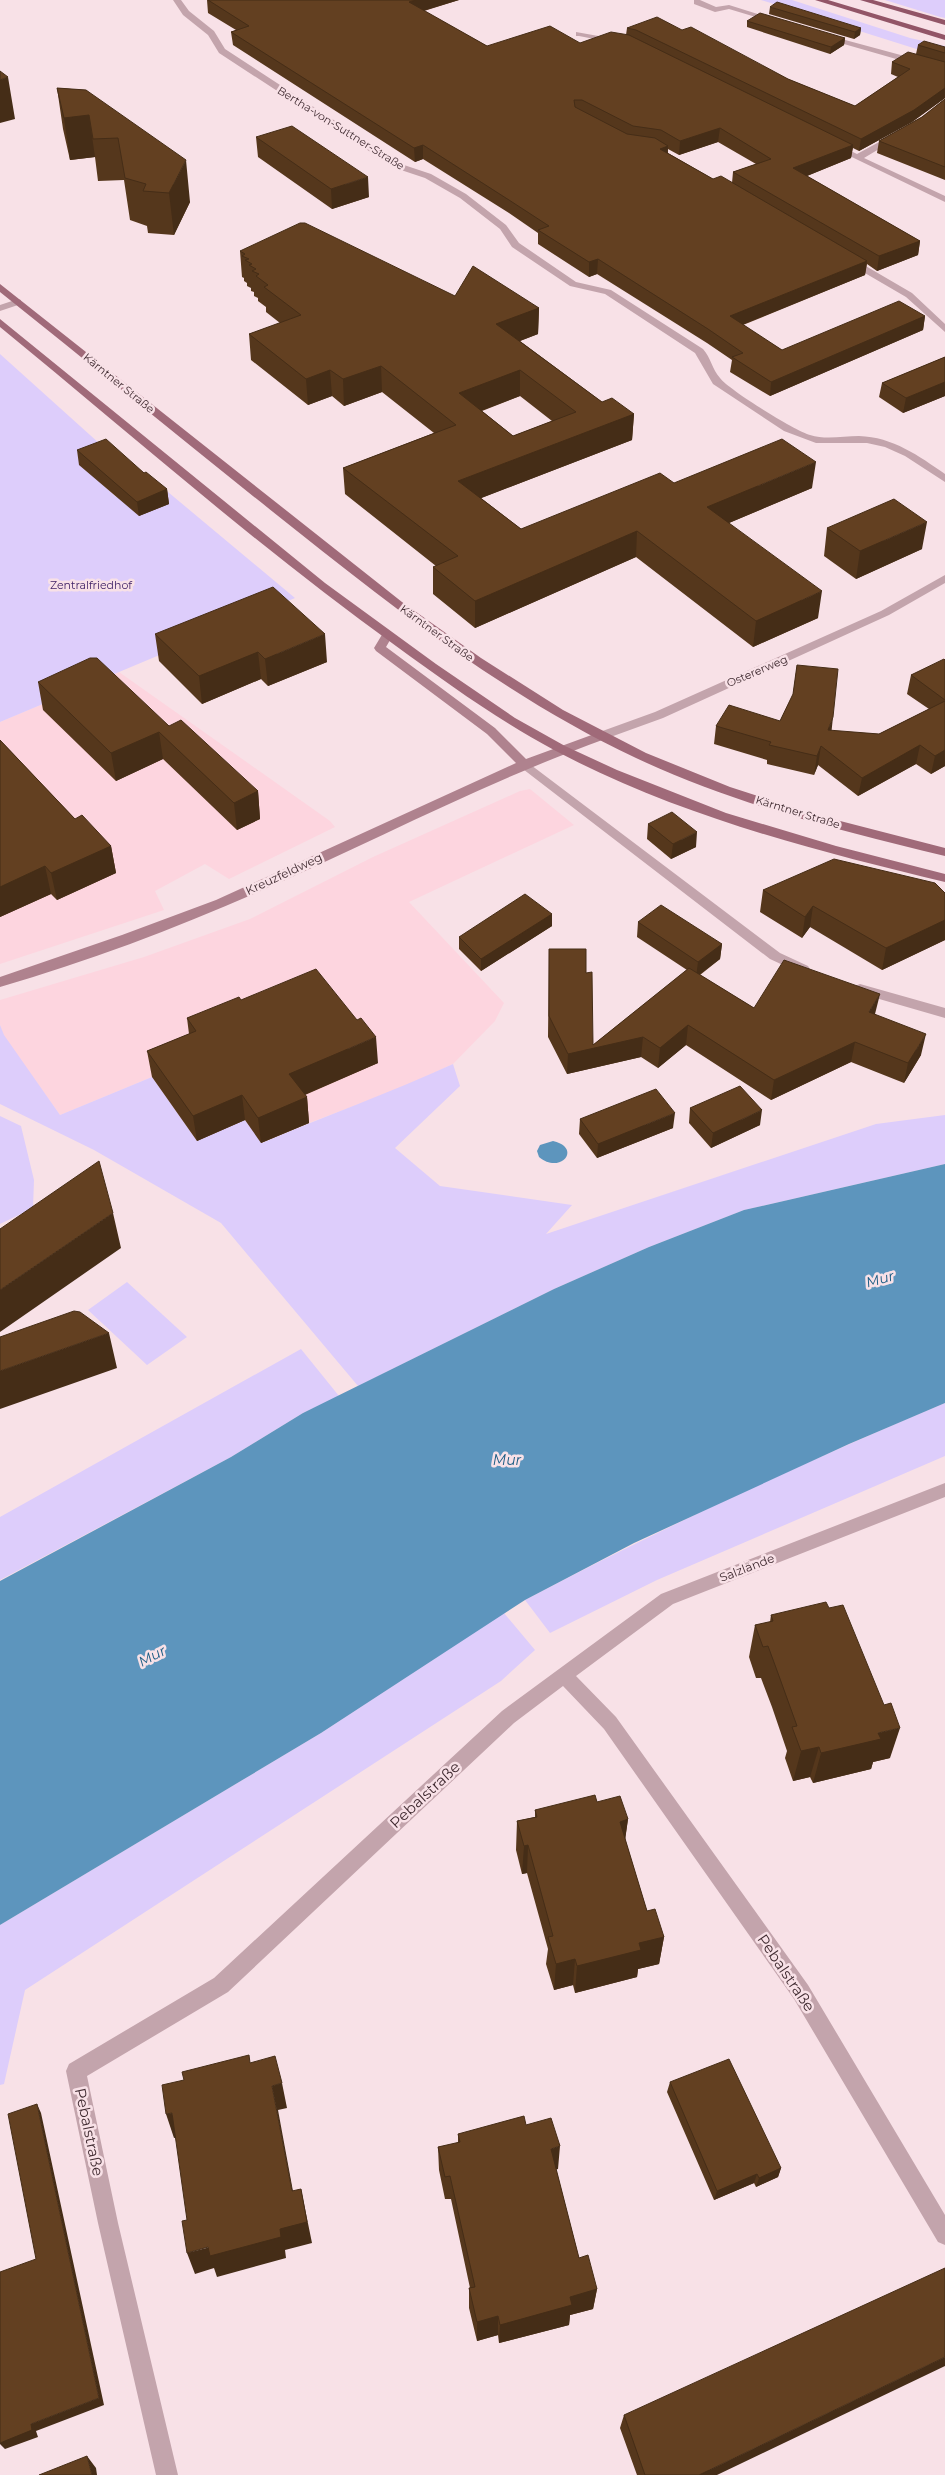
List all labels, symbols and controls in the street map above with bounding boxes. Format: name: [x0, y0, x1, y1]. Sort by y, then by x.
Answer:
street label: Bertha-von-Suttner-Straße: [275, 83, 407, 173]
street label: Kärntner Straße: [81, 350, 158, 416]
park label: Zentralfriedhof: [50, 578, 133, 592]
street label: Kärntner Straße: [398, 602, 477, 665]
street label: Ostererweg: [724, 652, 790, 690]
street label: Kärntner Straße: [754, 793, 842, 832]
street label: Kreuzfeldweg: [243, 849, 325, 898]
water label: Mur: [864, 1267, 896, 1291]
water label: Mur: [493, 1451, 522, 1469]
street label: Salzlände: [717, 1550, 776, 1585]
water label: Mur: [135, 1641, 169, 1671]
street label: Pebalstraße: [385, 1757, 464, 1832]
street label: Pebalstraße: [754, 1930, 819, 2015]
street label: Pebalstraße: [71, 2086, 108, 2178]

